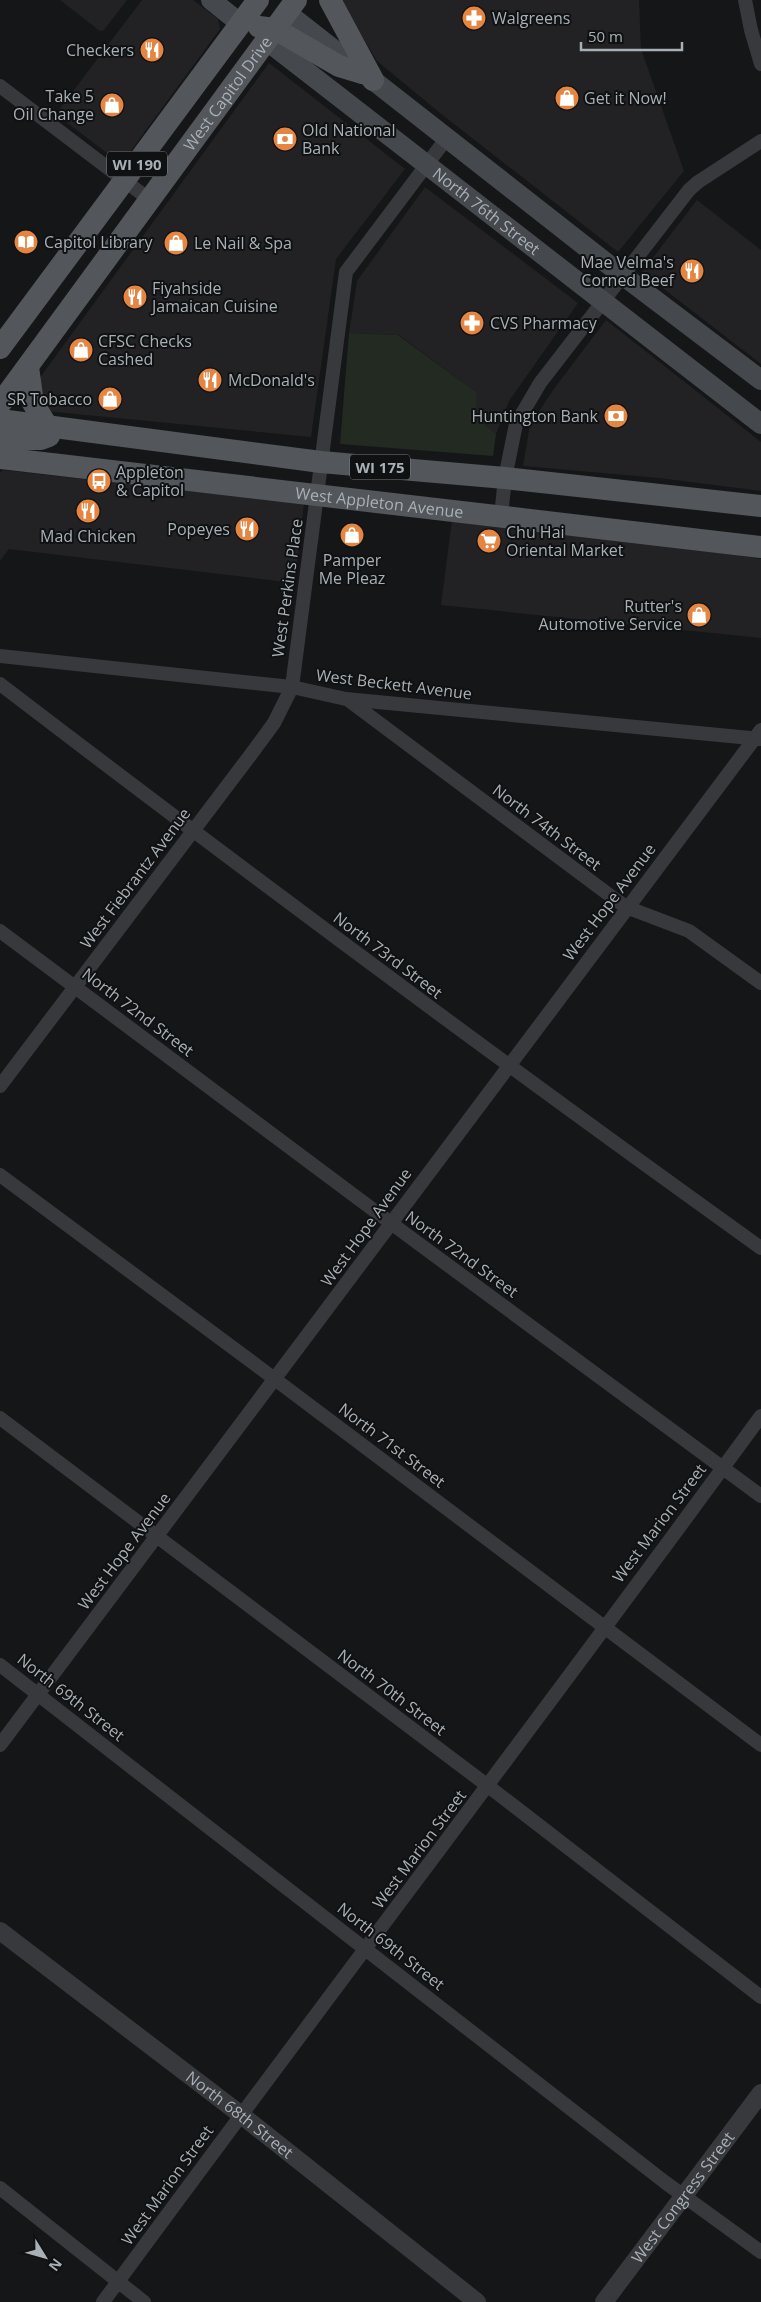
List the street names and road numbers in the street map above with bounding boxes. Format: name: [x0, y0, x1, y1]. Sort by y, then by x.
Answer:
street label: West Capitol Drive: [178, 32, 277, 155]
road number: WI 190: [107, 152, 167, 176]
street label: North 76th Street: [428, 162, 545, 260]
road number: WI 175: [350, 454, 410, 480]
street label: West Appleton Avenue: [294, 482, 465, 523]
street label: West Perkins Place: [266, 517, 308, 659]
street label: West Beckett Avenue: [315, 664, 473, 704]
street label: North 74th Street: [488, 779, 606, 875]
street label: West Fiebrantz Avenue: [75, 803, 195, 953]
street label: West Hope Avenue: [558, 839, 660, 965]
street label: North 73rd Street: [329, 907, 447, 1003]
street label: North 72nd Street: [78, 963, 199, 1061]
street label: West Hope Avenue: [316, 1163, 416, 1291]
street label: North 72nd Street: [401, 1206, 523, 1303]
street label: North 71st Street: [334, 1398, 450, 1493]
street label: West Marion Street: [607, 1459, 711, 1587]
street label: West Hope Avenue: [73, 1488, 175, 1614]
street label: North 70th Street: [333, 1644, 451, 1740]
street label: North 69th Street: [13, 1648, 129, 1746]
street label: West Marion Street: [367, 1785, 471, 1913]
street label: North 69th Street: [333, 1897, 449, 1995]
street label: North 68th Street: [182, 2066, 298, 2163]
street label: West Marion Street: [116, 2120, 218, 2249]
street label: West Congress Street: [626, 2127, 739, 2267]

